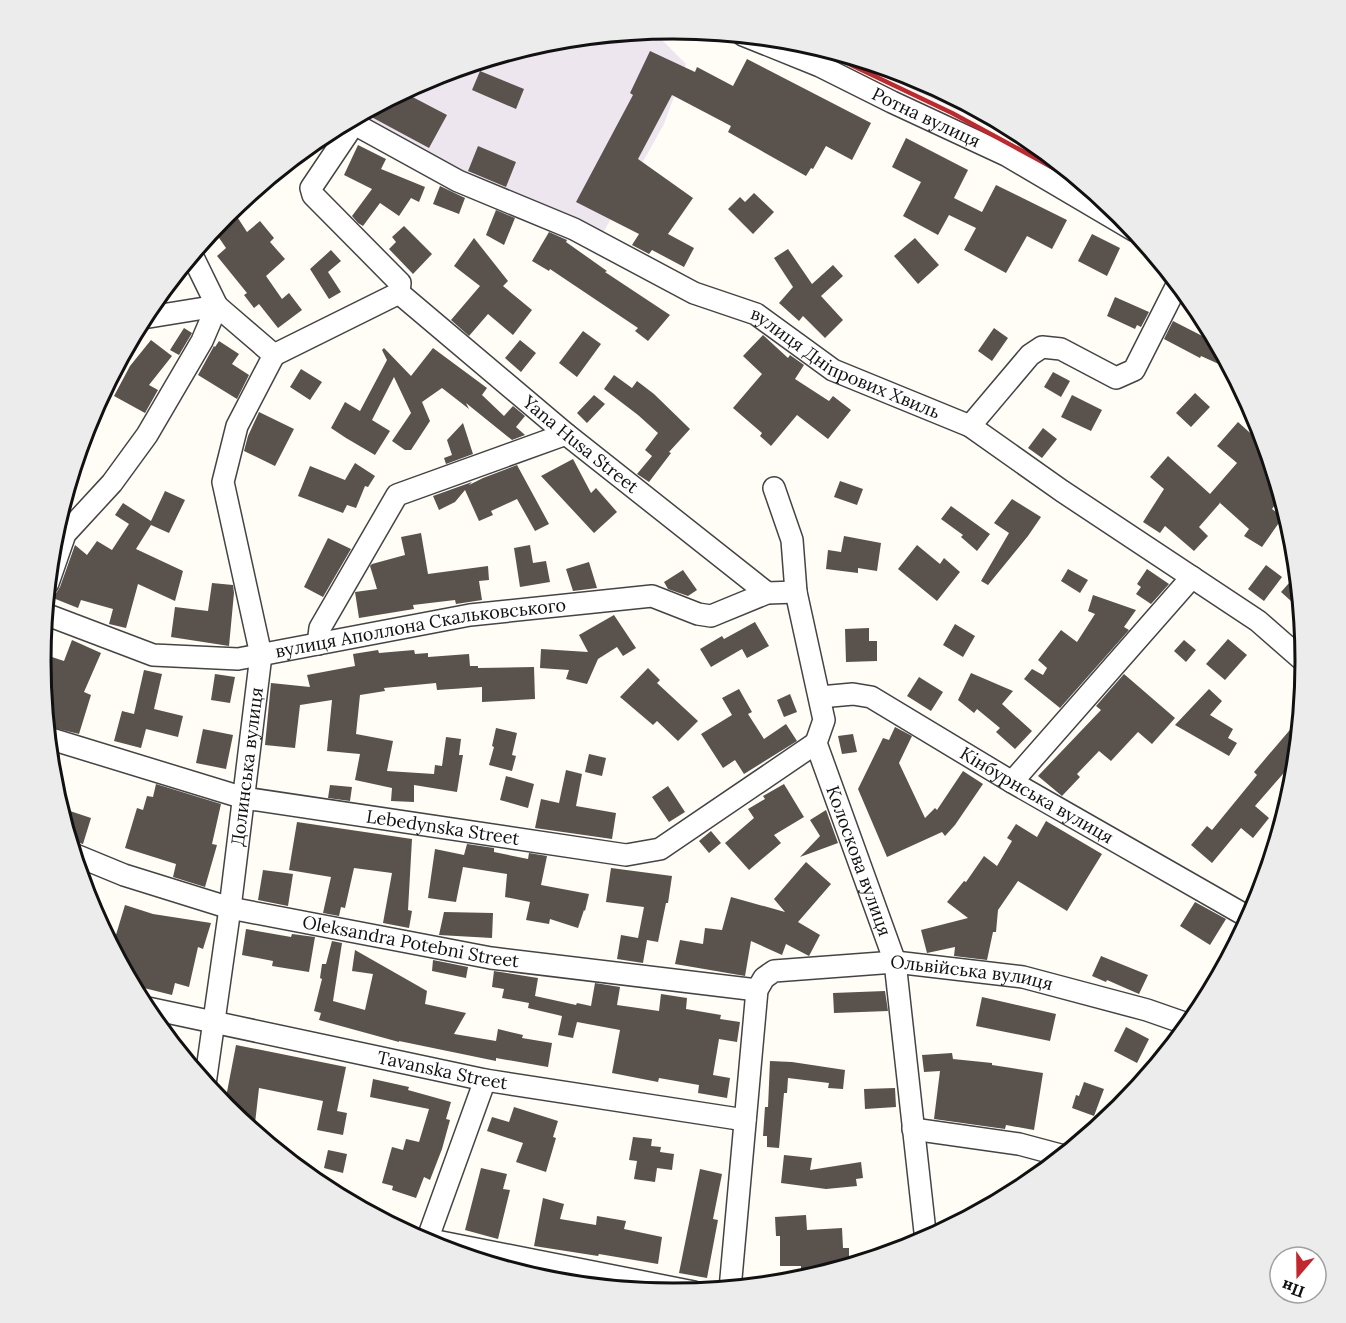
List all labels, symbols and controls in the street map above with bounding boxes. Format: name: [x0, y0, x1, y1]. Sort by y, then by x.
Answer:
street label: Ротна вулиця: [868, 82, 984, 153]
street label: вулиця Дніпрових Хвиль: [748, 301, 944, 424]
street label: Yana Husa Street: [517, 390, 643, 498]
street label: вулиця Аполлона Скальковського: [273, 593, 567, 663]
street label: Долинська вулиця: [226, 686, 268, 848]
street label: Кінбурнська вулиця: [956, 741, 1118, 849]
street label: Колоскова вулиця: [821, 782, 897, 939]
street label: Lebedynska Street: [365, 804, 521, 850]
street label: Oleksandra Potebni Street: [300, 910, 520, 972]
street label: Ольвійська вулиця: [889, 950, 1056, 995]
street label: Tavanska Street: [375, 1045, 509, 1094]
north arrow: [1268, 1245, 1328, 1305]
text: Пн: [1279, 1276, 1307, 1302]

